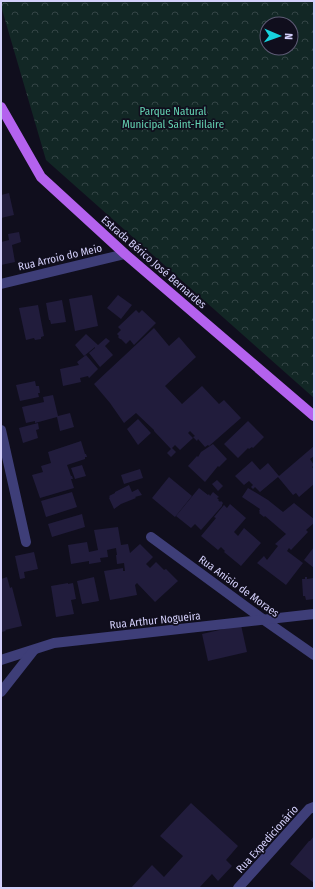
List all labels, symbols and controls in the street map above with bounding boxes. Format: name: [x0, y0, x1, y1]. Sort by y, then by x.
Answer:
north arrow: [259, 16, 299, 56]
text: N: [282, 33, 295, 40]
park label: Parque Natural Municipal Saint-Hilaire: [122, 105, 224, 131]
street label: Estrada Bérico José Bernardes: [99, 213, 209, 312]
street label: Rua Arroio do Meio: [17, 241, 104, 273]
street label: Rua Anisio de Moraes: [196, 553, 282, 620]
street label: Rua Arthur Nogueira: [109, 609, 201, 632]
street label: Rua Expedicionário: [234, 803, 301, 876]

